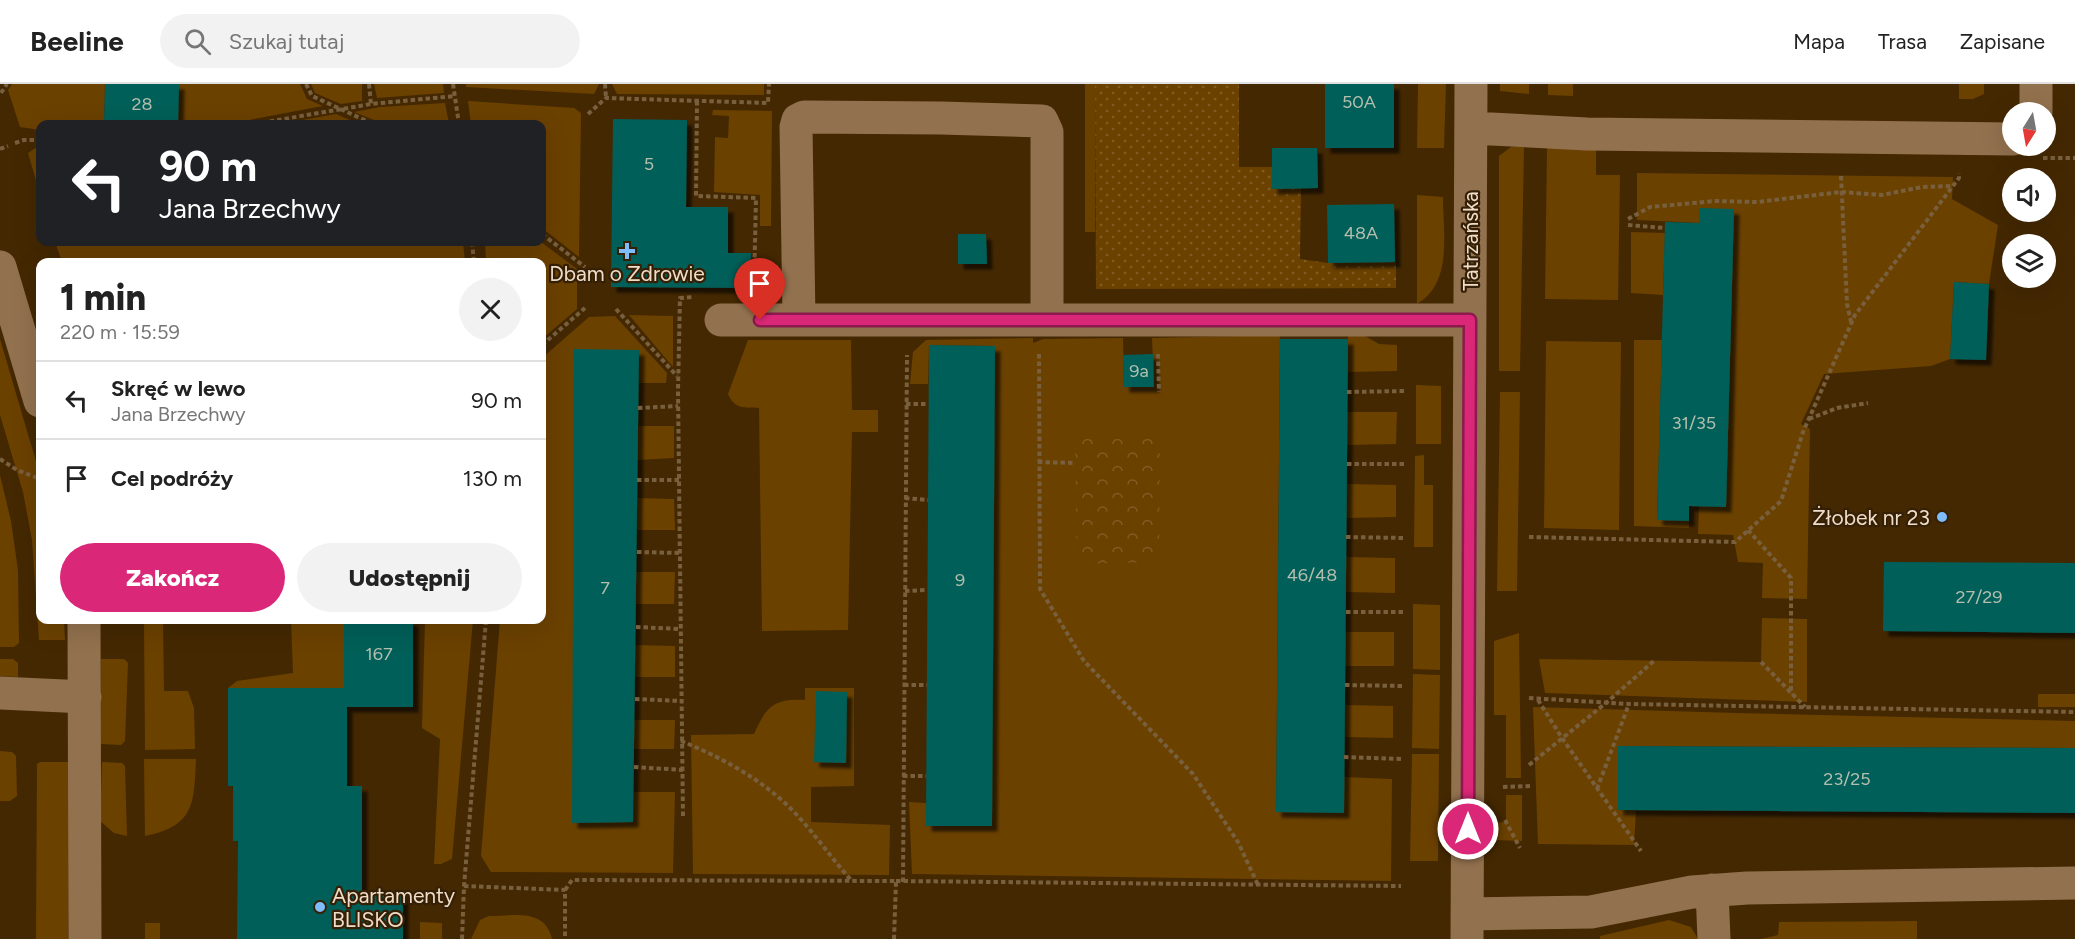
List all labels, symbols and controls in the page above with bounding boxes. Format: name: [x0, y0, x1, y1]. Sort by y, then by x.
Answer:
search box: [160, 14, 580, 68]
text: Beeline: [30, 24, 124, 58]
icon: search: [181, 25, 214, 58]
text: Szukaj tutaj: [229, 28, 344, 55]
text: Mapa: [1793, 29, 1845, 54]
text: Trasa: [1878, 29, 1927, 54]
text: Zapisane: [1960, 29, 2045, 54]
house number: 50A: [1342, 91, 1376, 113]
house number: 28: [131, 93, 153, 115]
north arrow: [2002, 102, 2056, 156]
map controls: [2002, 102, 2056, 288]
text: 90 m: [159, 141, 257, 192]
icon: left: [60, 144, 138, 222]
house number: 5: [644, 153, 654, 175]
button: sound: [2002, 168, 2056, 222]
street label: Tatrzańska: [1458, 191, 1483, 291]
text: Jana Brzechwy: [159, 192, 341, 225]
house number: 48A: [1344, 222, 1378, 244]
button: layers: [2002, 234, 2056, 288]
marker: Dbam o Zdrowie: [620, 244, 634, 258]
pin: [734, 258, 785, 320]
place label: Dbam o Zdrowie: [549, 261, 705, 286]
icon: arrive: [743, 267, 776, 300]
text: 1 min: [60, 276, 146, 319]
button: close: [459, 278, 522, 341]
text: 220 m · 15:59: [60, 320, 180, 344]
house number: 9a: [1129, 360, 1149, 382]
text: Skręć w lewo: [111, 375, 246, 402]
icon: left: [60, 384, 93, 417]
text: 90 m: [471, 387, 522, 414]
text: Jana Brzechwy: [111, 402, 246, 426]
house number: 31/35: [1672, 412, 1716, 434]
icon: arrive: [60, 462, 93, 495]
text: Cel podróży: [111, 465, 233, 492]
text: 130 m: [463, 465, 522, 492]
place label: Żłobek nr 23: [1812, 505, 1930, 530]
marker: Żłobek nr 23: [1935, 510, 1949, 524]
button: Zakończ: [60, 543, 285, 612]
button: Udostępnij: [297, 543, 522, 612]
house number: 46/48: [1287, 564, 1337, 586]
house number: 9: [955, 569, 965, 591]
house number: 7: [600, 577, 610, 599]
house number: 27/29: [1956, 586, 2002, 608]
house number: 167: [365, 643, 393, 665]
house number: 23/25: [1823, 768, 1871, 790]
position arrow: [1436, 797, 1500, 861]
place label: Apartamenty BLISKO: [332, 883, 455, 932]
marker: Apartamenty BLISKO: [313, 900, 327, 914]

